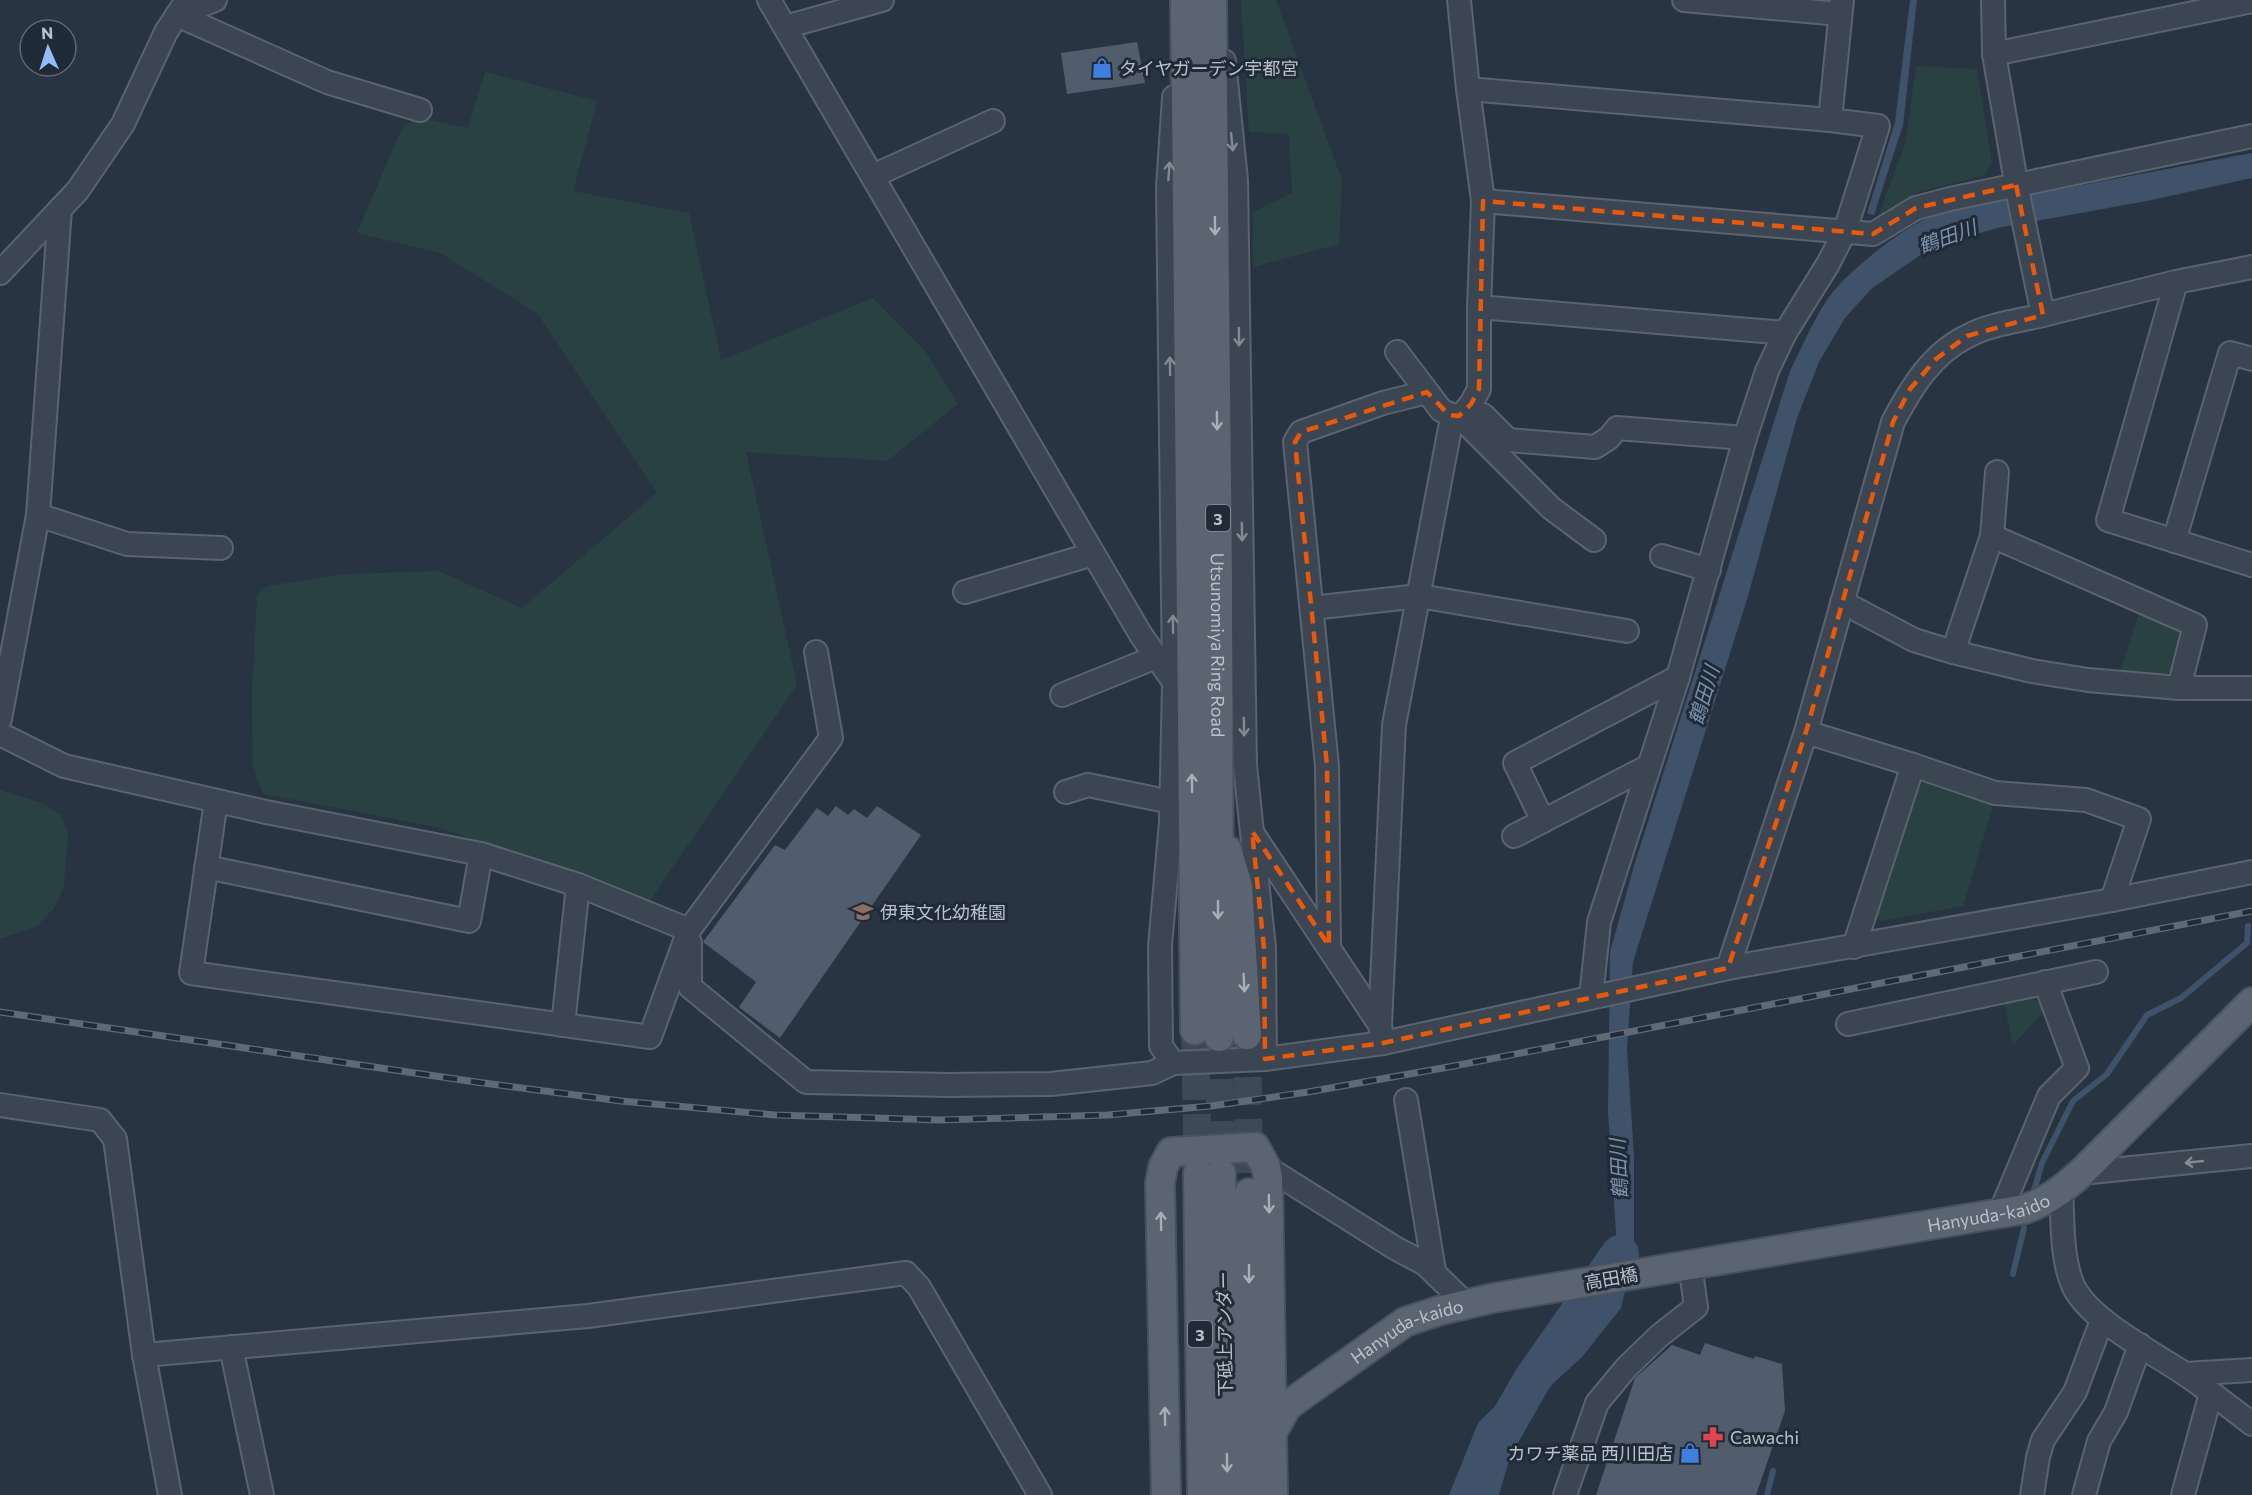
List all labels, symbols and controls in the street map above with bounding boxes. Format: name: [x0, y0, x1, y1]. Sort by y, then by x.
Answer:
north arrow: [18, 18, 78, 78]
text: N: [41, 23, 54, 42]
shop icon: タイヤガーデン宇都宮: [1090, 56, 1114, 80]
place label: タイヤガーデン宇都宮: [1119, 57, 1298, 79]
one-way arrow: [1227, 131, 1238, 151]
one-way arrow: [1164, 162, 1175, 182]
water label: 鶴田川: [1915, 214, 1981, 258]
one-way arrow: [1209, 216, 1221, 236]
one-way arrow: [1233, 326, 1245, 346]
one-way arrow: [1164, 356, 1176, 376]
one-way arrow: [1211, 411, 1223, 431]
road number: 3: [1206, 505, 1230, 531]
one-way arrow: [1236, 521, 1248, 541]
street label: Utsunomiya Ring Road: [1207, 553, 1229, 737]
one-way arrow: [1167, 614, 1179, 634]
water label: 鶴田川: [1683, 661, 1724, 727]
one-way arrow: [1238, 716, 1250, 736]
one-way arrow: [1187, 773, 1198, 793]
school or university icon: 伊東文化幼稚園: [851, 900, 875, 924]
one-way arrow: [1213, 900, 1224, 920]
place label: 伊東文化幼稚園: [880, 901, 1006, 923]
one-way arrow: [1239, 972, 1250, 992]
water label: 鶴田川: [1604, 1136, 1632, 1200]
one-way arrow: [2184, 1157, 2204, 1168]
street label: Hanyuda-kaido: [1925, 1189, 2054, 1236]
one-way arrow: [1263, 1194, 1274, 1214]
one-way arrow: [1155, 1211, 1167, 1231]
street label: 高田橋: [1583, 1262, 1639, 1294]
one-way arrow: [1243, 1263, 1255, 1283]
street label: 下砥上アンダー: [1212, 1271, 1236, 1397]
street label: Hanyuda-kaido: [1346, 1294, 1466, 1368]
road number: 3: [1188, 1321, 1212, 1347]
one-way arrow: [1159, 1406, 1171, 1426]
pharmacy icon: Cawachi: [1701, 1425, 1725, 1449]
place label: Cawachi: [1730, 1426, 1799, 1448]
shop icon: カワチ薬品 西川田店: [1678, 1441, 1702, 1465]
place label: カワチ薬品 西川田店: [1508, 1442, 1673, 1464]
one-way arrow: [1221, 1452, 1233, 1472]

